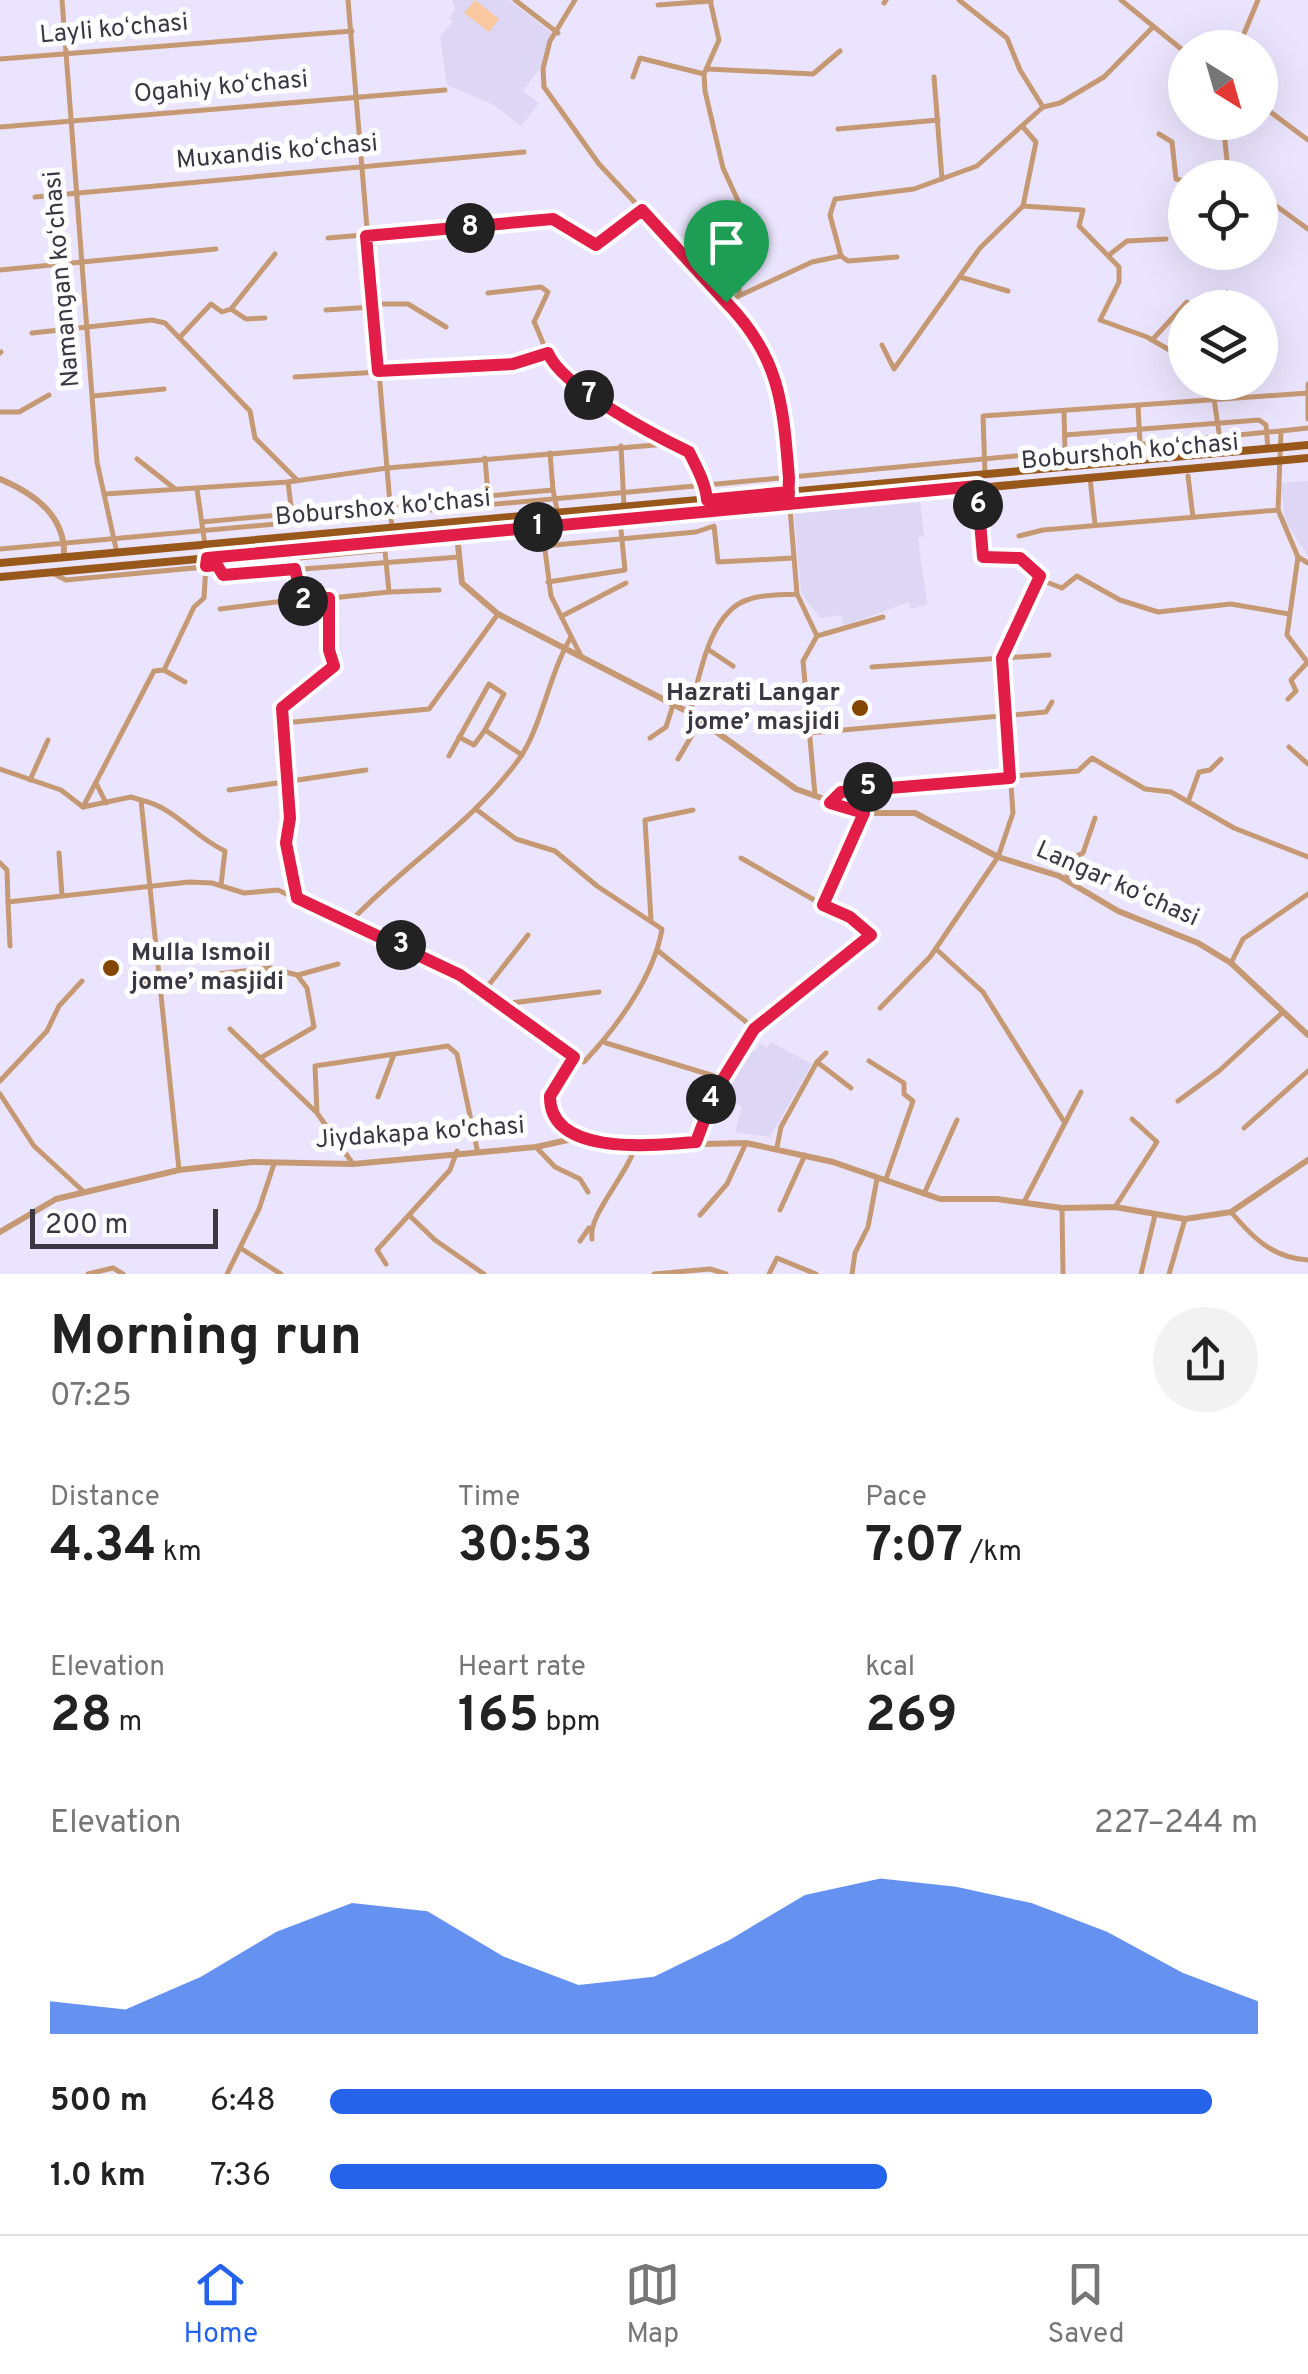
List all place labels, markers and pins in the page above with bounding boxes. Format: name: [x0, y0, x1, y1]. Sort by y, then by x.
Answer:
pin: [684, 200, 769, 303]
pin: 8: [445, 203, 495, 253]
pin: 7: [564, 370, 614, 420]
pin: 6: [953, 480, 1003, 530]
pin: 1: [513, 502, 563, 552]
pin: 2: [278, 576, 328, 626]
place label: Hazrati Langar jome’ masjidi: [666, 678, 841, 739]
marker: Hazrati Langar jome’ masjidi: [849, 697, 871, 719]
pin: 5: [843, 762, 893, 812]
pin: 3: [376, 920, 426, 970]
place label: Mulla Ismoil jome’ masjidi: [129, 938, 284, 999]
marker: Mulla Ismoil jome’ masjidi: [100, 957, 122, 979]
pin: 4: [686, 1074, 736, 1124]

